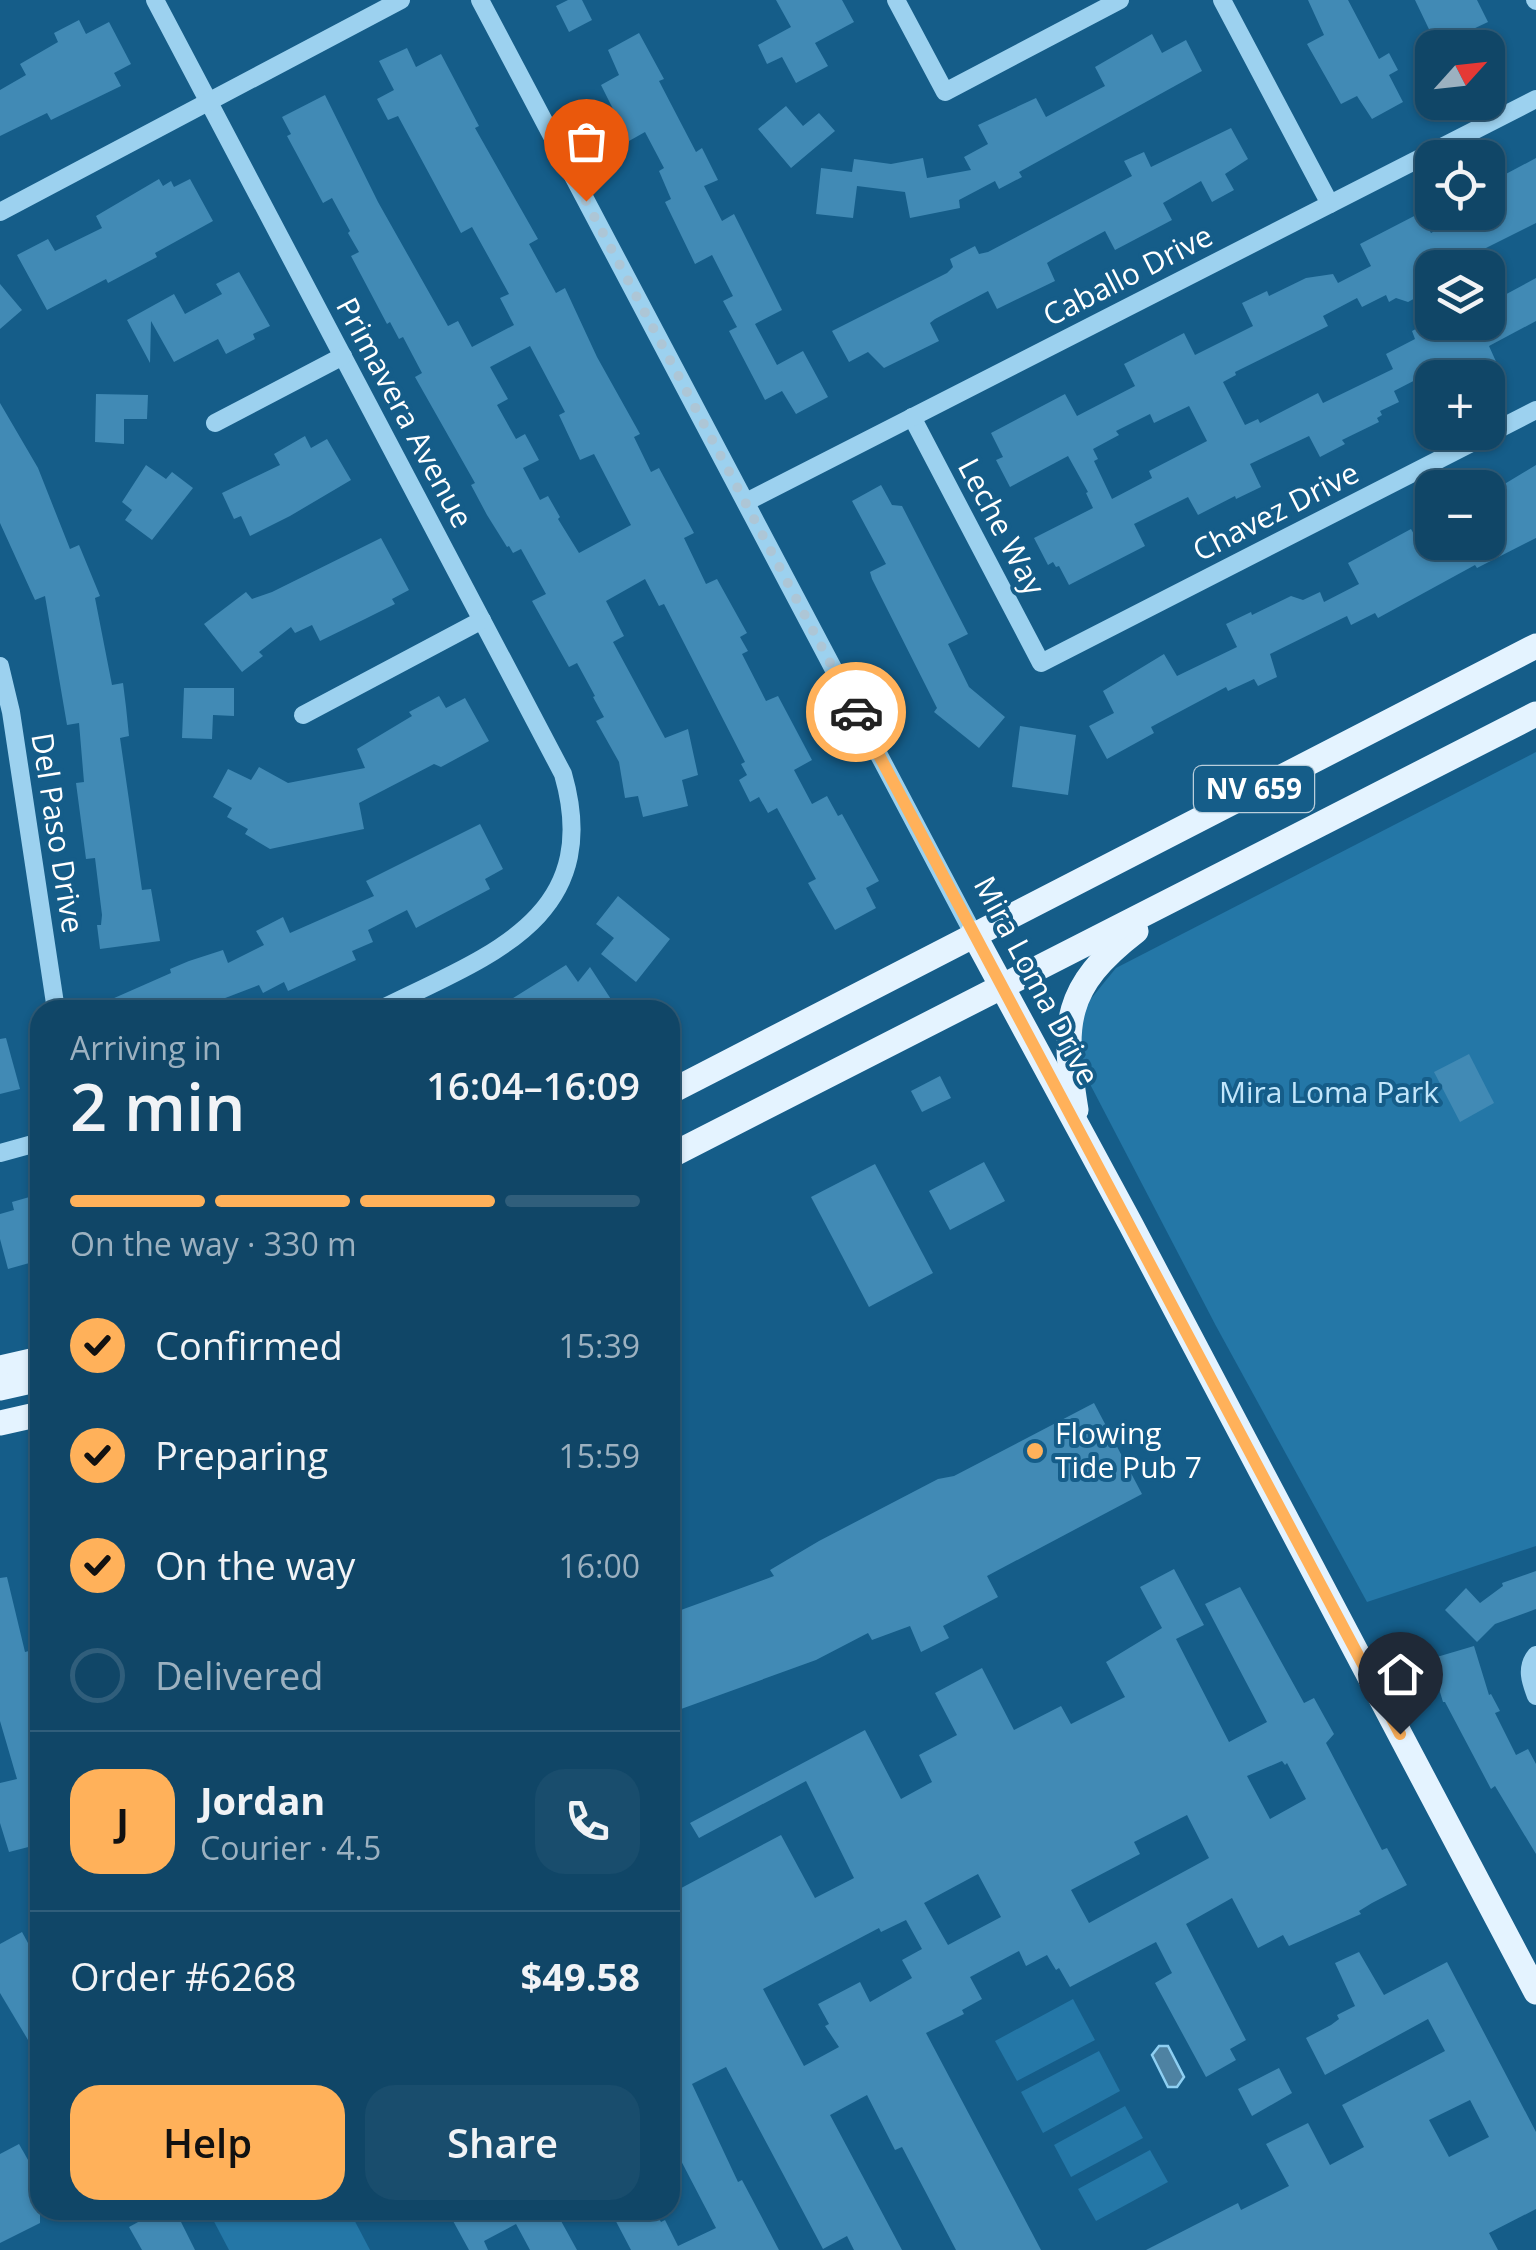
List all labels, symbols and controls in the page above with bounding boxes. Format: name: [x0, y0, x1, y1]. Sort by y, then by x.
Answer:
north arrow: [1415, 30, 1505, 120]
map controls: [1415, 30, 1505, 560]
pin: [544, 99, 629, 202]
icon: bag: [559, 114, 614, 169]
button: locate: [1415, 140, 1505, 230]
street label: Caballo Drive: [1036, 214, 1219, 335]
button: layers: [1415, 250, 1505, 340]
street label: Primavera Avenue: [327, 290, 483, 535]
button: +: [1415, 360, 1505, 450]
street label: Leche Way: [949, 451, 1056, 603]
street label: Chavez Drive: [1185, 451, 1365, 570]
button: −: [1415, 470, 1505, 560]
courier: [806, 662, 906, 762]
icon: car: [829, 685, 884, 740]
street label: Del Paso Drive: [22, 730, 95, 936]
road number: NV 659: [1194, 766, 1314, 812]
street label: Mira Loma Drive: [965, 869, 1110, 1092]
text: Arriving in: [70, 1026, 222, 1069]
text: 16:04–16:09: [426, 1059, 640, 1111]
text: 2 min: [70, 1062, 245, 1150]
park label: Mira Loma Park: [1219, 1071, 1439, 1112]
text: On the way · 330 m: [70, 1222, 357, 1265]
icon: check: [70, 1318, 125, 1373]
text: Confirmed: [155, 1319, 343, 1371]
text: 15:39: [558, 1324, 640, 1367]
place label: Flowing Tide Pub 7: [1055, 1412, 1202, 1487]
icon: check: [70, 1428, 125, 1483]
text: Preparing: [155, 1429, 328, 1481]
text: 15:59: [558, 1434, 640, 1477]
marker: Flowing Tide Pub 7: [1024, 1440, 1046, 1462]
icon: check: [70, 1538, 125, 1593]
text: On the way: [155, 1539, 355, 1591]
text: 16:00: [558, 1544, 640, 1587]
pin: [1358, 1632, 1443, 1735]
icon: home: [1373, 1647, 1428, 1702]
text: Delivered: [155, 1649, 324, 1701]
button: phone: [535, 1769, 640, 1874]
text: Jordan: [200, 1774, 325, 1826]
text: J: [116, 1795, 129, 1847]
text: Courier · 4.5: [200, 1826, 381, 1869]
text: Order #6268: [70, 1950, 297, 2002]
text: $49.58: [521, 1950, 640, 2002]
button: Help: [70, 2085, 345, 2200]
button: Share: [365, 2085, 640, 2200]

